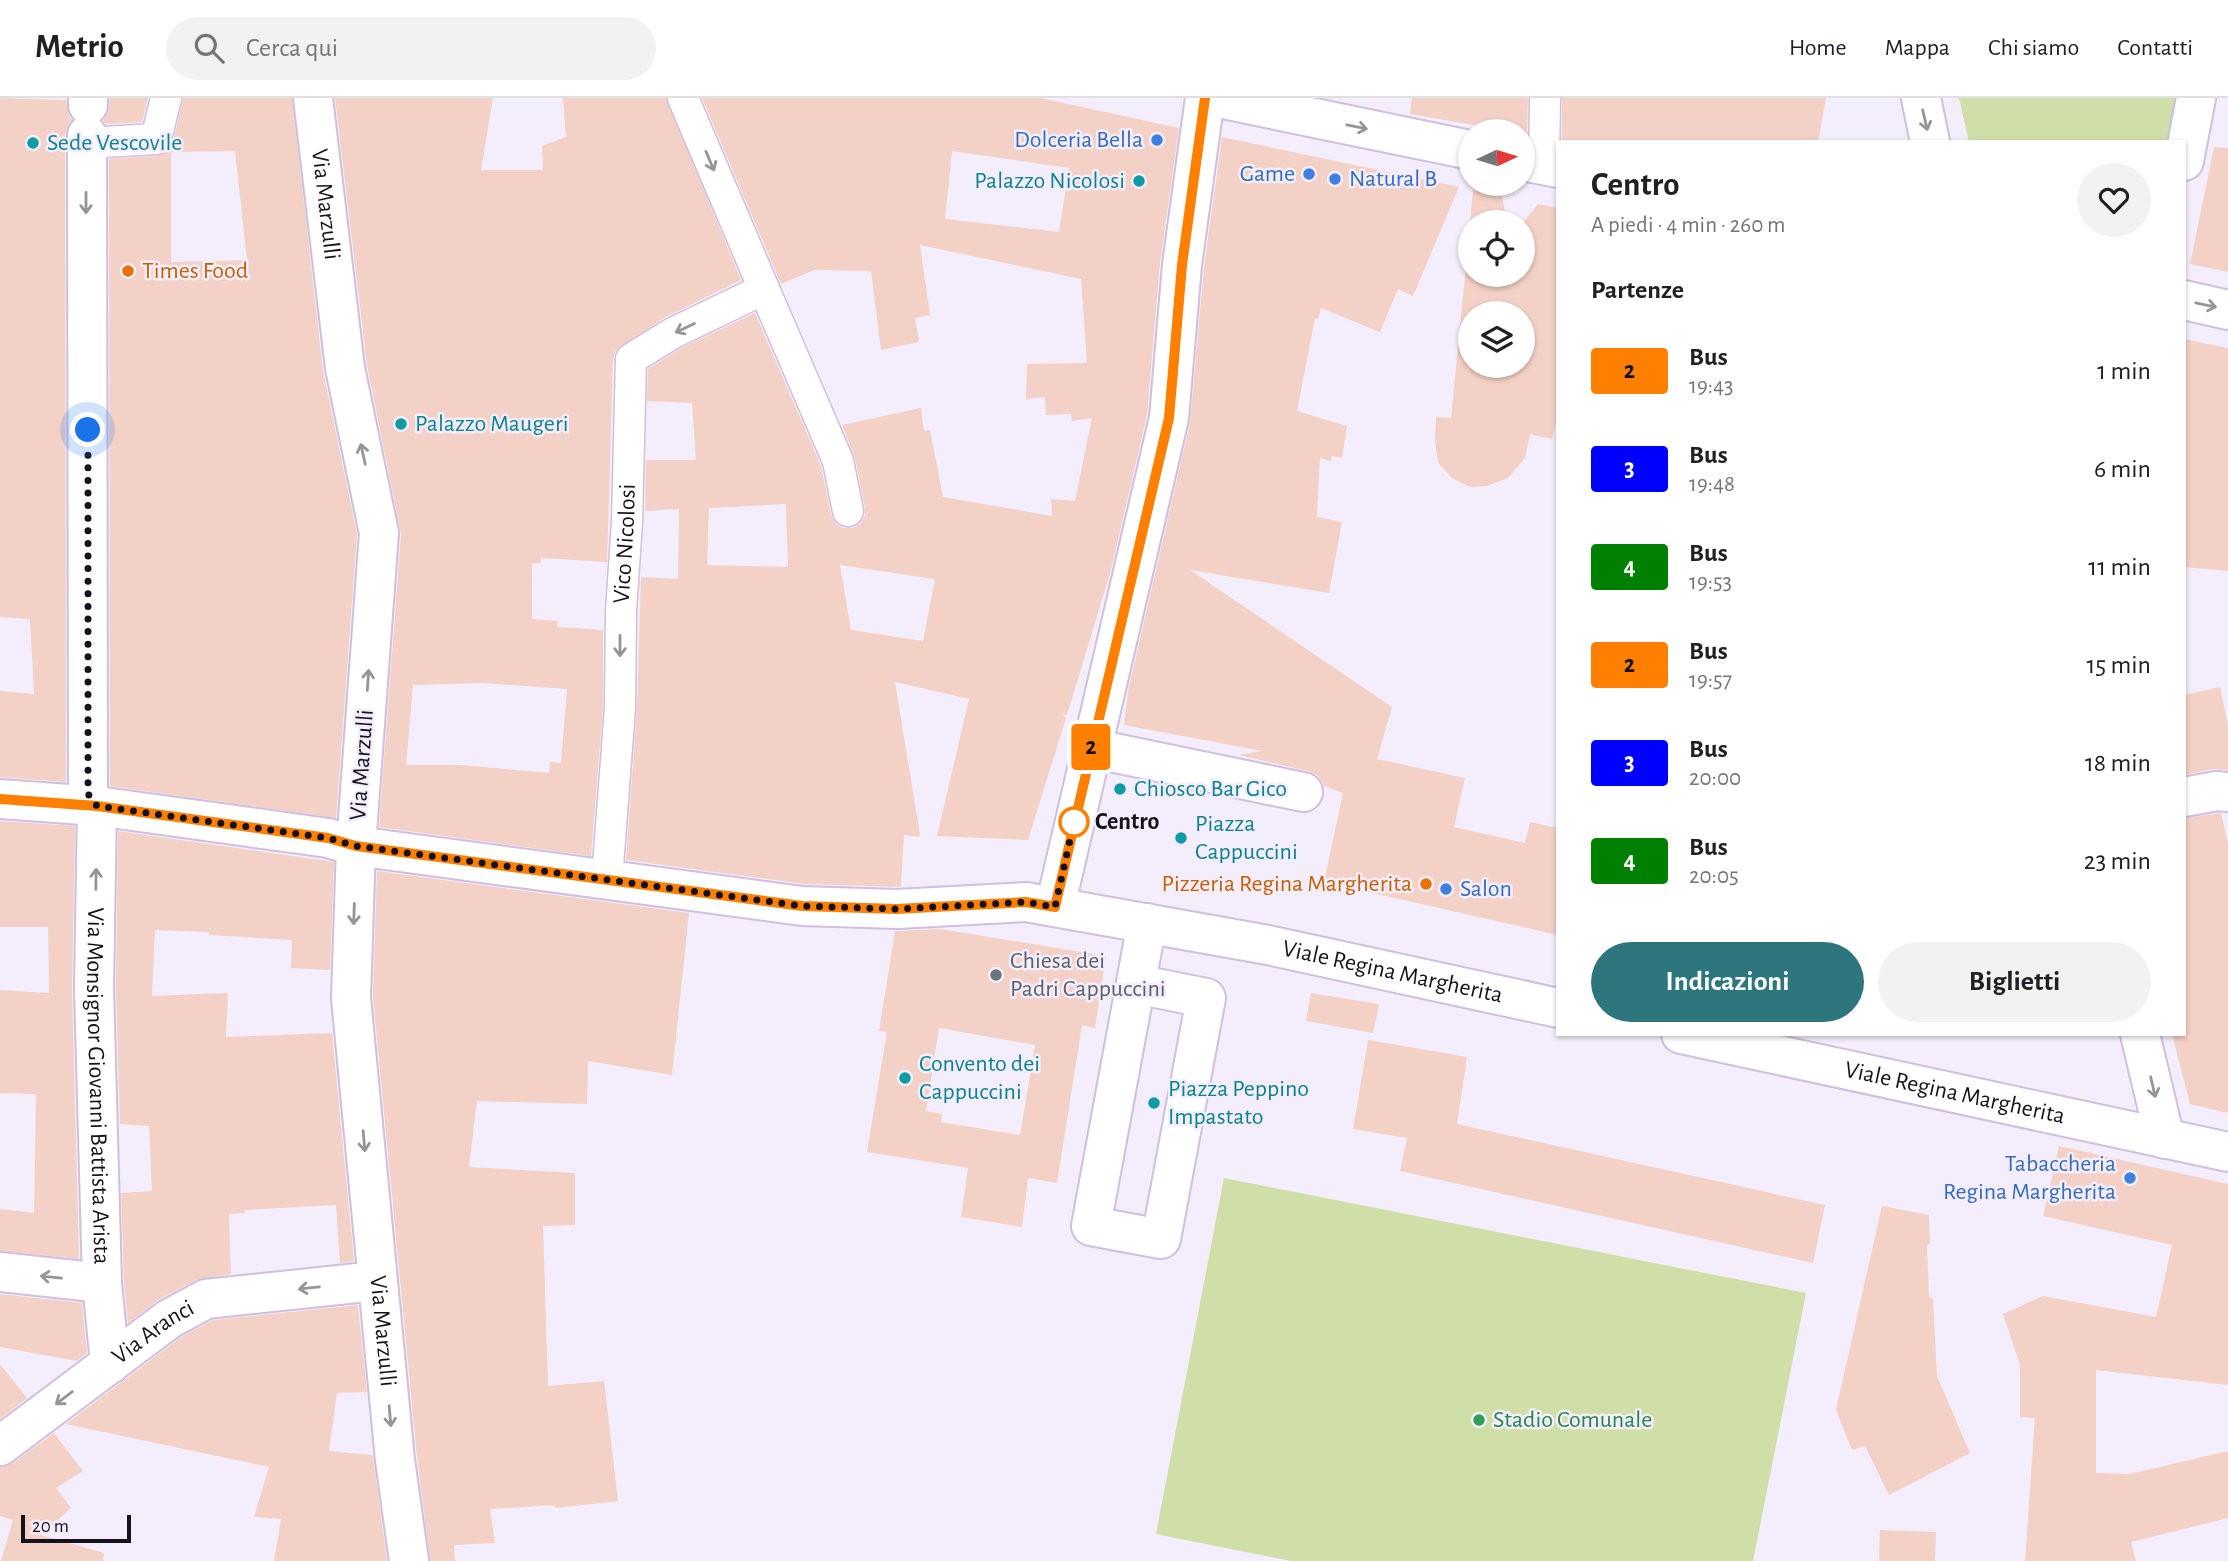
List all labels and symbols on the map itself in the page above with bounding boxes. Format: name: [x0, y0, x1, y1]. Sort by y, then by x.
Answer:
one-way arrow: [1919, 108, 1933, 131]
north arrow: [1458, 119, 1535, 196]
one-way arrow: [1345, 121, 1368, 135]
place label: Dolceria Bella: [1014, 128, 1143, 152]
place label: Sede Vescovile: [47, 131, 182, 155]
marker: Dolceria Bella: [1149, 132, 1165, 148]
marker: Sede Vescovile: [25, 135, 41, 151]
street label: Via Marzulli: [307, 147, 344, 261]
one-way arrow: [704, 150, 717, 171]
place label: Game: [1240, 162, 1295, 186]
marker: Game: [1301, 166, 1317, 182]
place label: Natural B: [1349, 167, 1437, 191]
place label: Palazzo Nicolosi: [974, 169, 1125, 193]
marker: Natural B: [1327, 171, 1343, 187]
marker: Palazzo Nicolosi: [1131, 173, 1147, 189]
one-way arrow: [79, 192, 93, 215]
place label: Times Food: [142, 259, 248, 283]
marker: Times Food: [120, 263, 136, 279]
one-way arrow: [2194, 298, 2217, 312]
one-way arrow: [675, 322, 696, 335]
your location: [70, 412, 105, 447]
place label: Palazzo Maugeri: [415, 412, 568, 436]
marker: Palazzo Maugeri: [393, 416, 409, 432]
one-way arrow: [356, 443, 369, 466]
street label: Vico Nicolosi: [610, 483, 640, 604]
one-way arrow: [613, 634, 627, 657]
one-way arrow: [362, 669, 375, 692]
street label: Via Marzulli: [346, 709, 378, 821]
line badge: 2: [1068, 724, 1114, 770]
place label: Chiosco Bar Gico: [1134, 777, 1287, 801]
marker: Chiosco Bar Gico: [1112, 781, 1128, 797]
marker: Centro: [1059, 807, 1089, 837]
place label: Centro: [1095, 810, 1160, 834]
place label: Piazza Cappuccini: [1195, 812, 1298, 864]
marker: Piazza Cappuccini: [1173, 830, 1189, 846]
one-way arrow: [89, 868, 103, 891]
place label: Pizzeria Regina Margherita: [1162, 872, 1412, 896]
marker: Pizzeria Regina Margherita: [1418, 876, 1434, 892]
place label: Salon: [1460, 877, 1512, 901]
marker: Salon: [1438, 881, 1454, 897]
one-way arrow: [348, 902, 361, 925]
street label: Via Monsignor Giovanni Battista Arista: [82, 907, 113, 1265]
street label: Viale Regina Margherita: [1280, 936, 1505, 1008]
place label: Chiesa dei Padri Cappuccini: [1010, 949, 1166, 1001]
marker: Chiesa dei Padri Cappuccini: [988, 967, 1004, 983]
place label: Convento dei Cappuccini: [919, 1052, 1040, 1104]
street label: Viale Regina Margherita: [1842, 1058, 2067, 1128]
marker: Convento dei Cappuccini: [897, 1070, 913, 1086]
one-way arrow: [2147, 1075, 2160, 1097]
place label: Piazza Peppino Impastato: [1168, 1077, 1309, 1129]
marker: Piazza Peppino Impastato: [1146, 1095, 1162, 1111]
one-way arrow: [358, 1129, 371, 1151]
place label: Tabaccheria Regina Margherita: [1943, 1152, 2116, 1204]
marker: Tabaccheria Regina Margherita: [2122, 1170, 2138, 1186]
one-way arrow: [40, 1271, 63, 1284]
street label: Via Marzulli: [365, 1275, 400, 1388]
one-way arrow: [298, 1282, 320, 1295]
street label: Via Aranci: [108, 1296, 198, 1369]
one-way arrow: [55, 1391, 74, 1405]
one-way arrow: [384, 1404, 397, 1427]
place label: Stadio Comunale: [1493, 1408, 1652, 1432]
marker: Stadio Comunale: [1471, 1412, 1487, 1428]
scale bar: [21, 1512, 131, 1544]

